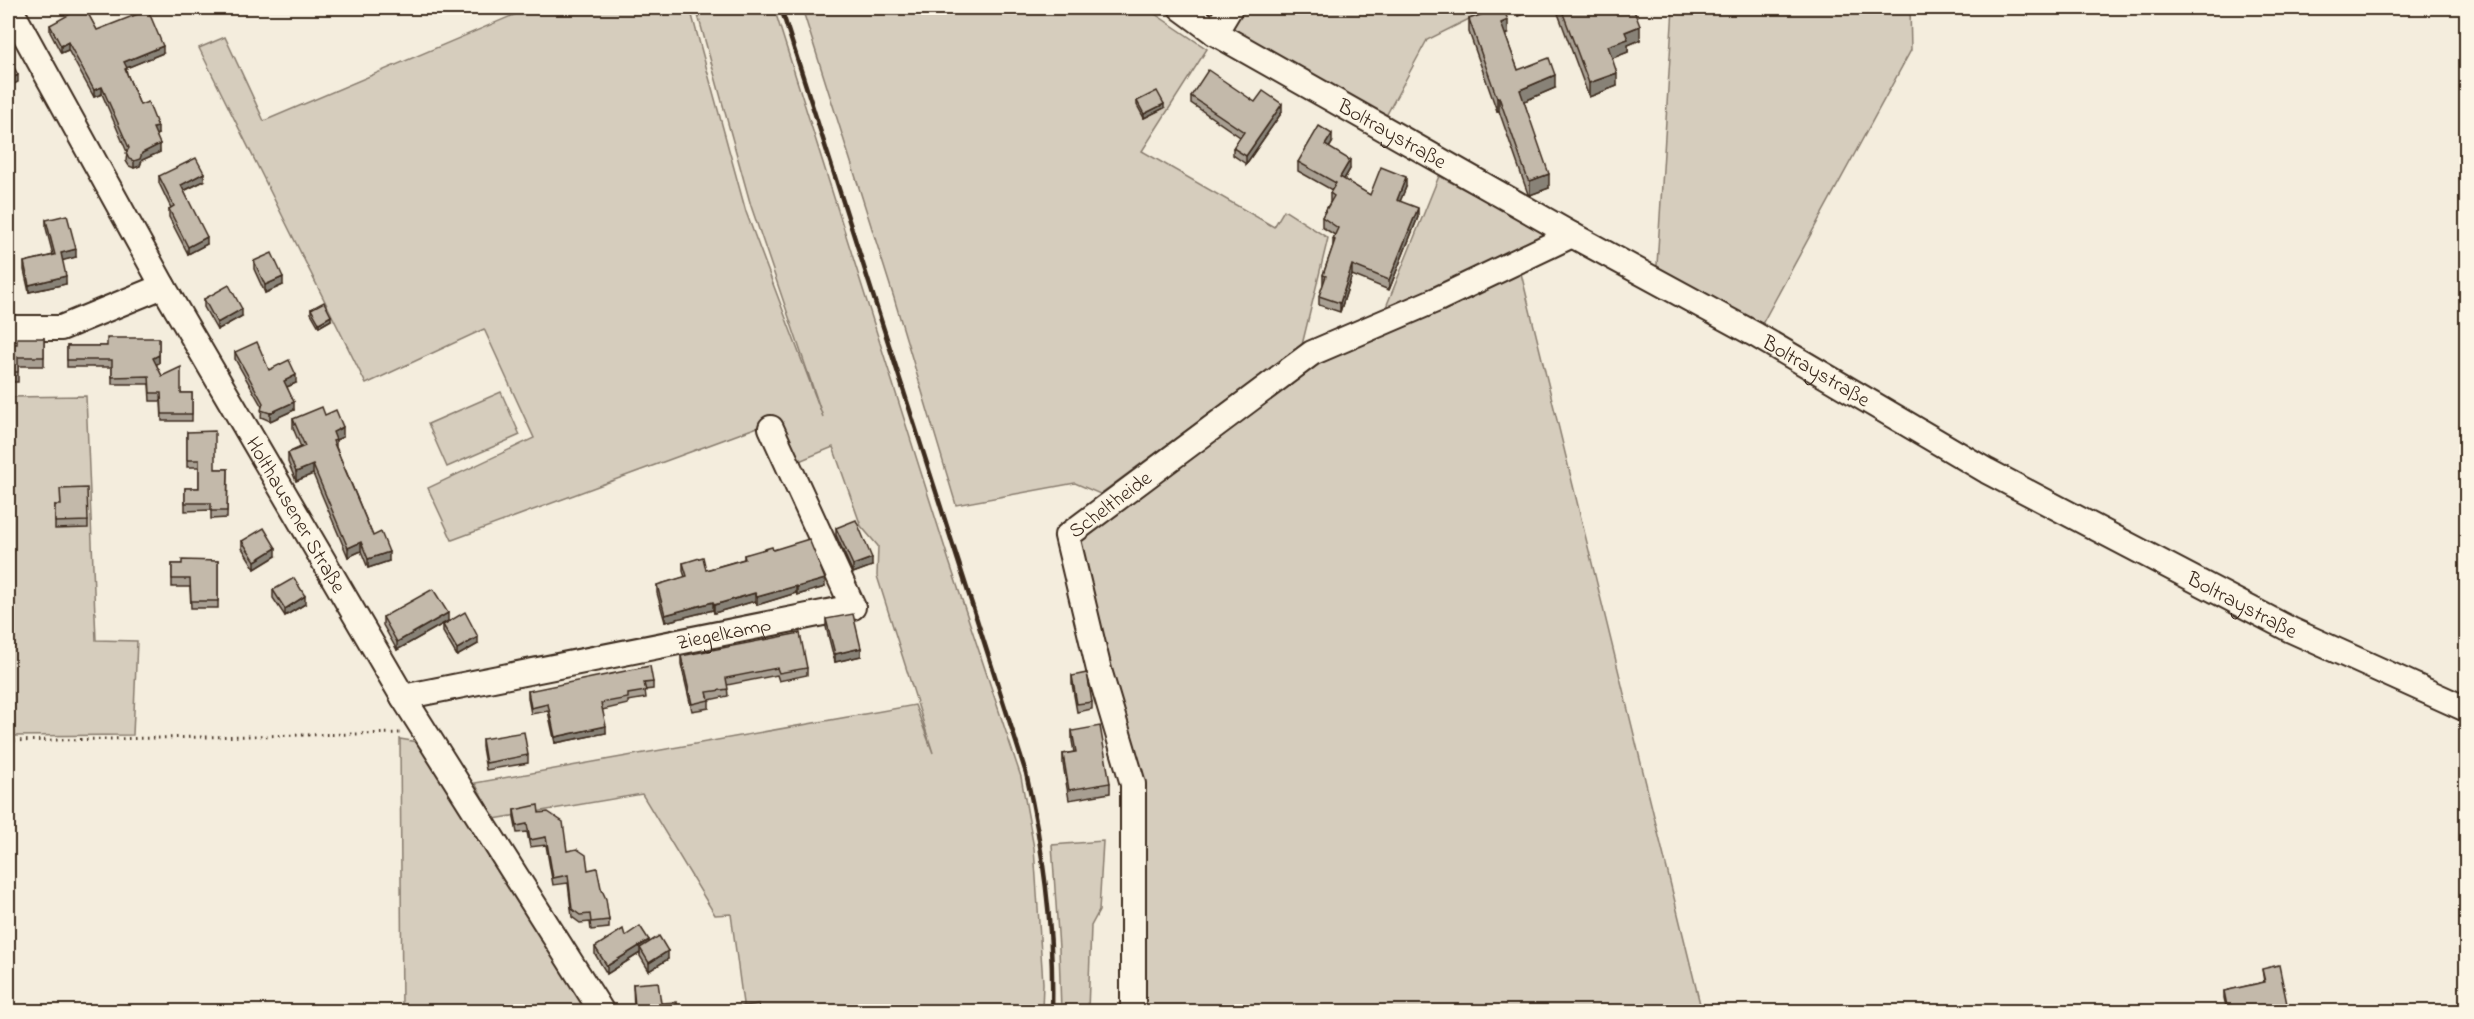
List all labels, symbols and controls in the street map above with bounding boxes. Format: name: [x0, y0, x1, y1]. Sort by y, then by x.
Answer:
street label: Boltraystraße: [1331, 92, 1452, 178]
street label: Boltraystraße: [1755, 328, 1876, 416]
street label: Holthausener Straße: [237, 432, 353, 600]
street label: Scheltheide: [1063, 464, 1159, 547]
street label: Boltraystraße: [2180, 565, 2302, 648]
street label: Ziegelkamp: [674, 611, 774, 659]

